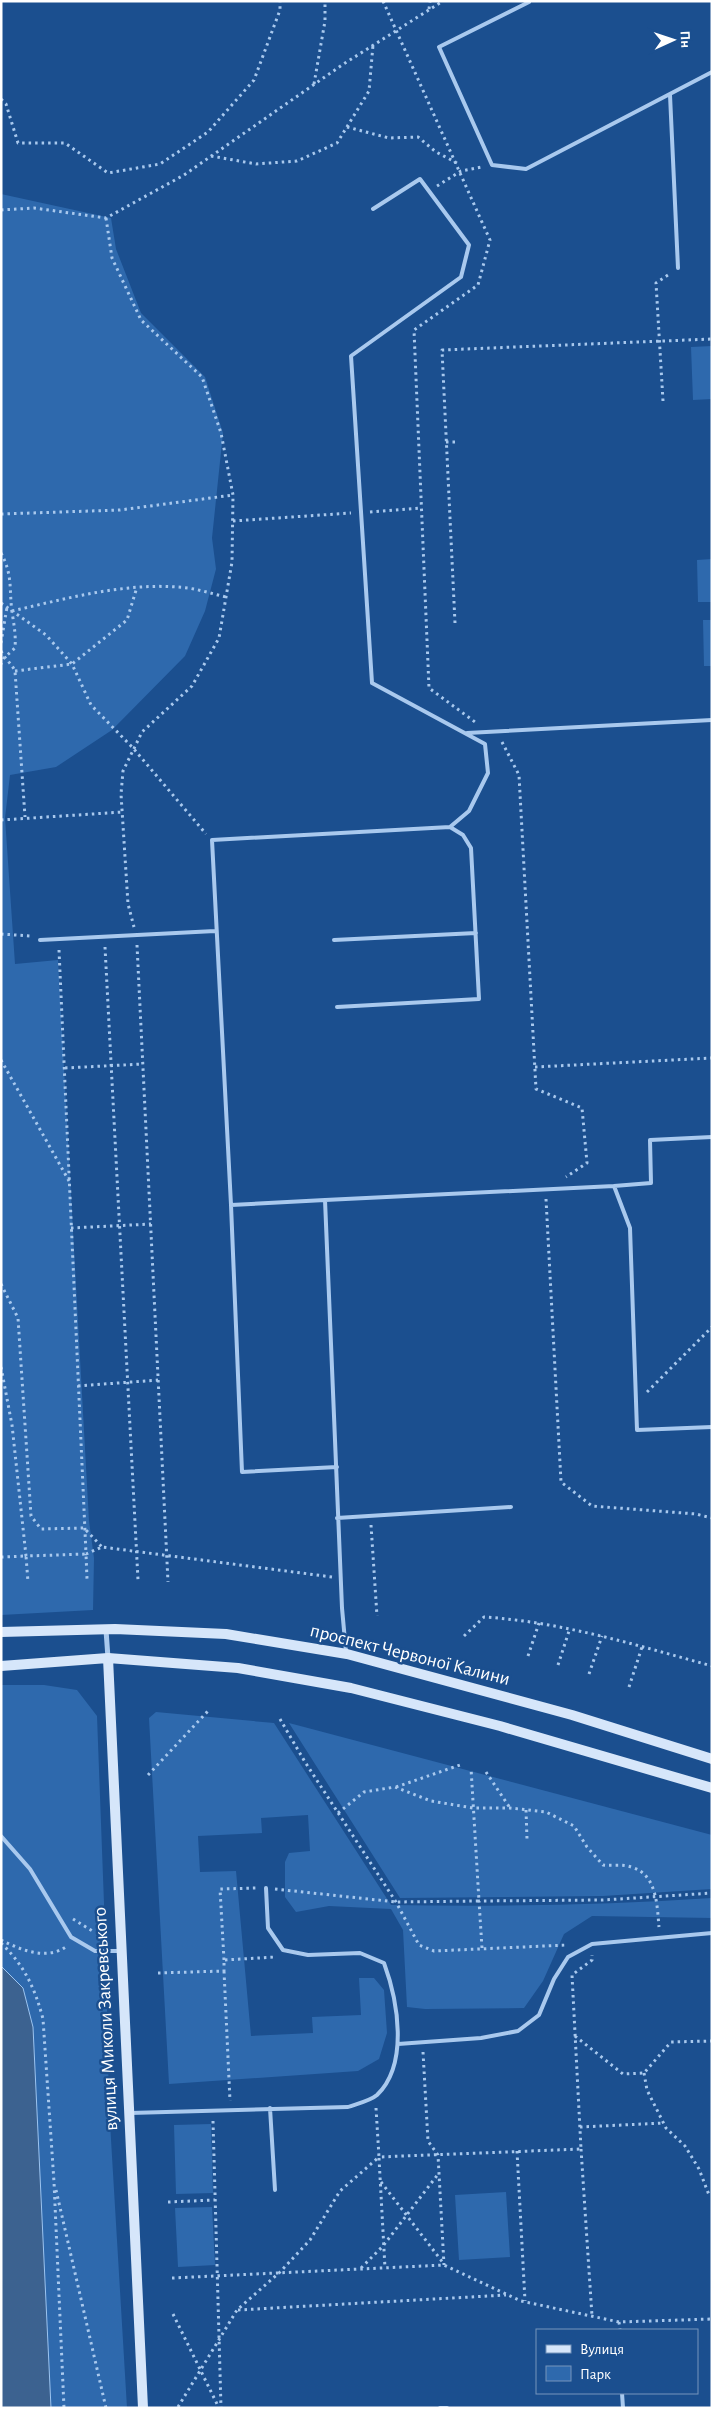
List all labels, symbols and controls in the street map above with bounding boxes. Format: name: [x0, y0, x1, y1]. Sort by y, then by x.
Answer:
north arrow: [648, 15, 698, 65]
text: Пн: [678, 30, 692, 48]
street label: проспект Червоної Калини: [308, 1621, 512, 1689]
street label: вулиця Миколи Закревського: [91, 1907, 121, 2131]
legend: [536, 2329, 698, 2394]
text: Вулиця: [580, 2342, 624, 2357]
text: Парк: [580, 2367, 611, 2382]

